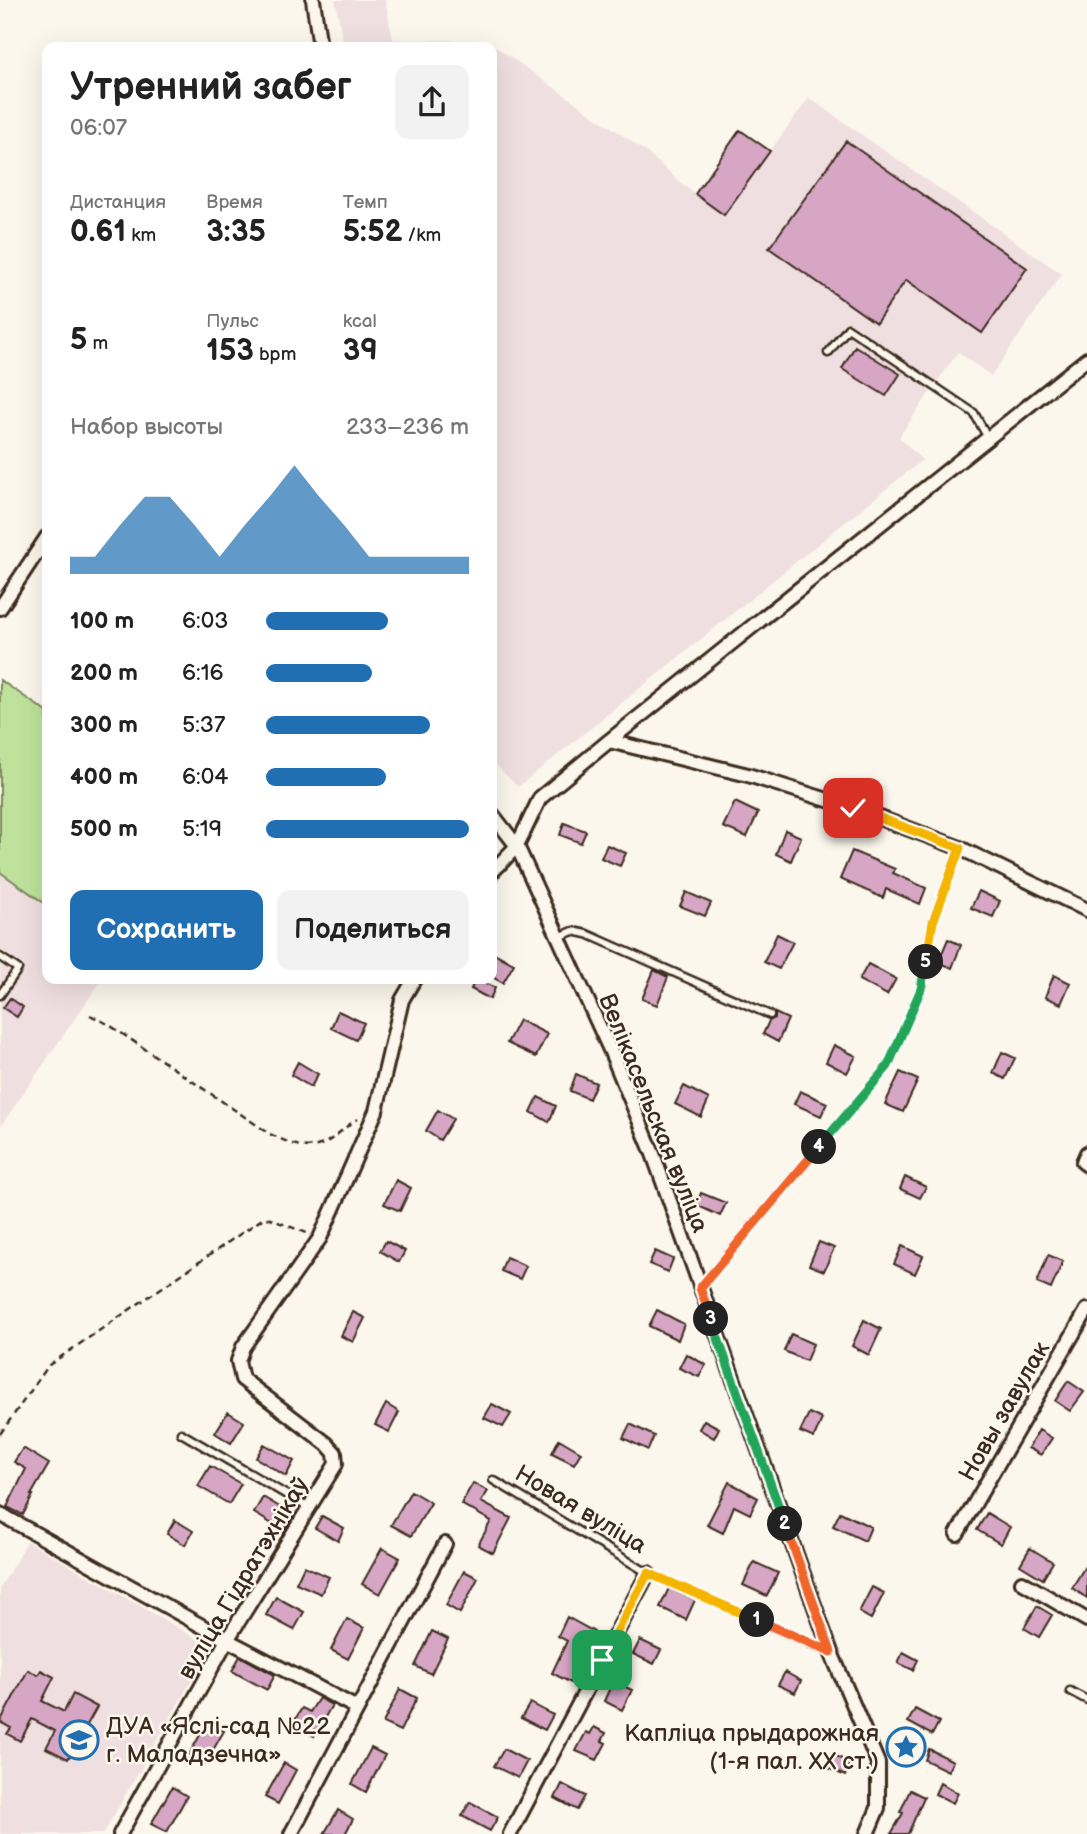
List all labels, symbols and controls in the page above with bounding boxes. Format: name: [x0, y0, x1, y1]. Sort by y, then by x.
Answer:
text: Утренний забег: [70, 65, 352, 110]
button: share: [395, 65, 469, 139]
text: 06:07: [70, 114, 127, 142]
text: Дистанция: [70, 191, 166, 214]
text: Время: [206, 191, 263, 214]
text: Темп: [343, 191, 388, 214]
text: 0.61: [70, 214, 126, 250]
text: 3:35: [206, 214, 266, 250]
text: 5:52: [343, 214, 402, 250]
text: km: [126, 224, 156, 247]
text: /km: [402, 224, 441, 247]
text: Пульс: [206, 310, 259, 333]
text: kcal: [343, 310, 377, 333]
text: 5: [70, 322, 87, 358]
text: m: [87, 332, 108, 355]
text: 153: [206, 333, 254, 369]
text: 39: [343, 333, 378, 369]
text: bpm: [254, 343, 296, 366]
text: Набор высоты: [70, 413, 223, 441]
text: 233–236 m: [346, 413, 469, 441]
text: 100 m: [70, 607, 134, 635]
text: 6:03: [182, 607, 228, 635]
text: 200 m: [70, 659, 138, 687]
text: 6:16: [182, 659, 224, 687]
text: 300 m: [70, 711, 138, 739]
text: 5:37: [182, 711, 225, 739]
text: 400 m: [70, 763, 138, 791]
text: 6:04: [182, 763, 228, 791]
pin: [823, 778, 883, 838]
icon: check: [834, 789, 872, 827]
text: 500 m: [70, 815, 138, 843]
text: 5:19: [182, 815, 222, 843]
button: Сохранить: [70, 890, 263, 970]
button: Поделиться: [277, 890, 469, 970]
pin: 5: [908, 944, 944, 979]
text: 5: [920, 950, 931, 973]
street label: Велікасельская вуліца: [592, 990, 715, 1237]
pin: 4: [802, 1130, 836, 1164]
text: 4: [813, 1135, 824, 1158]
pin: 3: [694, 1302, 728, 1336]
text: 3: [705, 1307, 716, 1330]
street label: Новы завулак: [953, 1336, 1056, 1486]
street label: Новая вуліца: [510, 1459, 652, 1560]
street label: вуліца Гідратэхнікаў: [172, 1472, 315, 1685]
pin: 2: [768, 1506, 802, 1542]
text: 2: [779, 1512, 790, 1535]
pin: 1: [740, 1602, 774, 1638]
text: 1: [753, 1608, 761, 1631]
pin: [572, 1630, 632, 1690]
icon: arrive: [583, 1641, 621, 1679]
place label: ДУА «Яслі-сад №22 г. Маладзечна»: [106, 1712, 330, 1769]
school or university icon: ДУА «Яслі-сад №22 г. Маладзечна»: [58, 1719, 100, 1761]
place label: Капліца прыдарожная (1-я пал. XX ст.): [624, 1719, 879, 1776]
place icon: Капліца прыдарожная (1-я пал. XX ст.): [885, 1726, 927, 1768]

